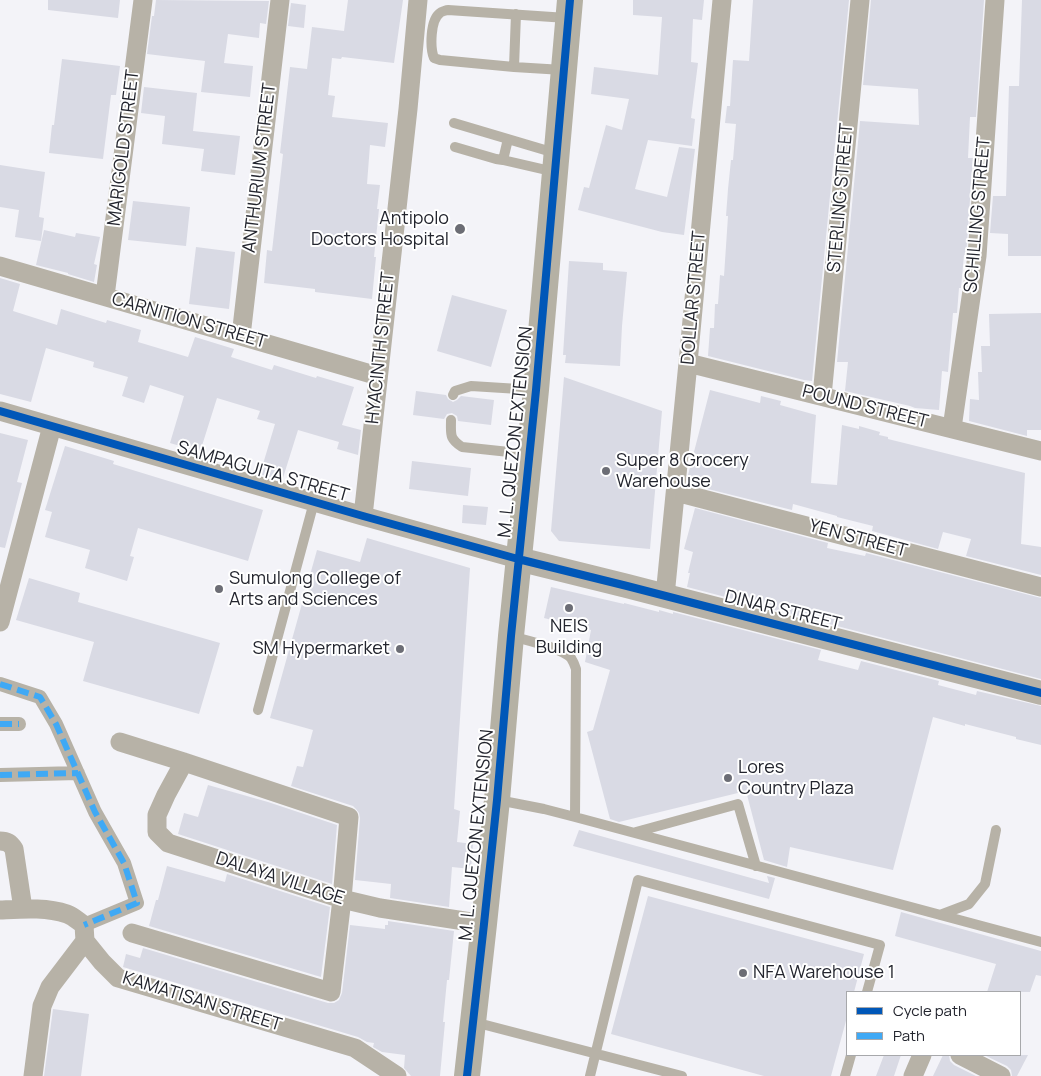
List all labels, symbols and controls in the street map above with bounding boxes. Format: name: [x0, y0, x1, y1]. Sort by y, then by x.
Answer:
street label: MARIGOLD STREET: [104, 69, 144, 227]
street label: ANTHURIUM STREET: [239, 82, 281, 254]
street label: STERLING STREET: [824, 122, 858, 274]
street label: SCHILLING STREET: [960, 136, 996, 294]
place label: Antipolo Doctors Hospital: [311, 208, 449, 250]
marker: Antipolo Doctors Hospital: [453, 222, 467, 236]
street label: DOLLAR STREET: [677, 230, 711, 366]
street label: HYACINTH STREET: [362, 271, 400, 425]
street label: CARNITION STREET: [109, 289, 269, 353]
street label: M. L. QUEZON EXTENSION: [494, 325, 538, 539]
street label: POUND STREET: [800, 381, 930, 433]
street label: SAMPAGUITA STREET: [174, 437, 352, 507]
place label: Super 8 Grocery Warehouse: [616, 450, 749, 492]
marker: Super 8 Grocery Warehouse: [600, 465, 612, 477]
street label: YEN STREET: [807, 516, 909, 562]
place label: Sumulong College of Arts and Sciences: [229, 568, 401, 610]
marker: Sumulong College of Arts and Sciences: [213, 583, 225, 595]
street label: DINAR STREET: [722, 586, 844, 636]
marker: NEIS Building: [563, 602, 575, 614]
place label: NEIS Building: [536, 616, 602, 659]
place label: SM Hypermarket: [252, 638, 390, 660]
marker: SM Hypermarket: [394, 643, 406, 655]
street label: M. L. QUEZON EXTENSION: [455, 728, 499, 942]
place label: Lores Country Plaza: [738, 757, 854, 800]
marker: Lores Country Plaza: [722, 772, 734, 784]
street label: DALAYA VILLAGE: [213, 848, 347, 910]
place label: NFA Warehouse 1: [753, 962, 895, 984]
marker: NFA Warehouse 1: [737, 967, 749, 979]
street label: KAMATISAN STREET: [120, 968, 284, 1036]
legend: [846, 991, 1021, 1056]
text: Cycle path: [893, 1000, 967, 1021]
text: Path: [893, 1025, 925, 1046]

